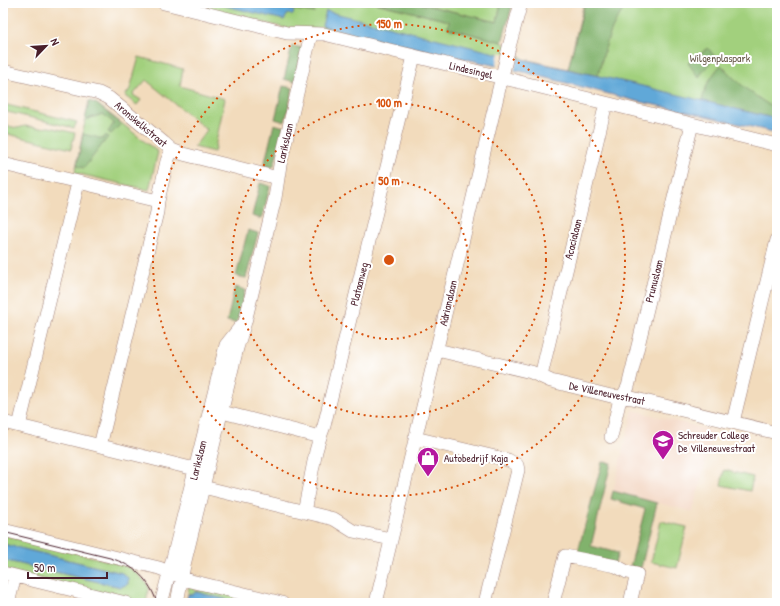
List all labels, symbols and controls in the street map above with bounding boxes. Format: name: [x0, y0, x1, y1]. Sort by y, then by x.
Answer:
text: 150 m: [376, 15, 402, 32]
north arrow: [26, 26, 66, 66]
text: N: [47, 36, 63, 48]
park label: Wilgenplaspark: [690, 51, 751, 65]
street label: Lindesingel: [448, 58, 494, 82]
text: 100 m: [376, 94, 402, 111]
street label: Aronskelkstraat: [112, 98, 170, 150]
street label: Larikslaan: [274, 122, 296, 164]
text: 50 m: [378, 172, 400, 189]
street label: Acacialaan: [561, 217, 585, 261]
centre of rings: [382, 253, 396, 267]
street label: Prunuslaan: [642, 258, 666, 304]
street label: Plataanweg: [347, 261, 371, 307]
street label: Adrianalaan: [436, 279, 460, 327]
street label: De Villeneuvestraat: [568, 378, 646, 408]
school or university icon: Schreuder College De Villeneuvestraat: [650, 428, 676, 461]
place label: Schreuder College De Villeneuvestraat: [678, 428, 755, 455]
street label: Larikslaan: [186, 439, 210, 481]
shop icon: Autobedrijf Kaja: [415, 445, 441, 478]
place label: Autobedrijf Kaja: [444, 451, 509, 465]
scale bar: [28, 554, 107, 580]
text: 50 m: [34, 559, 55, 576]

